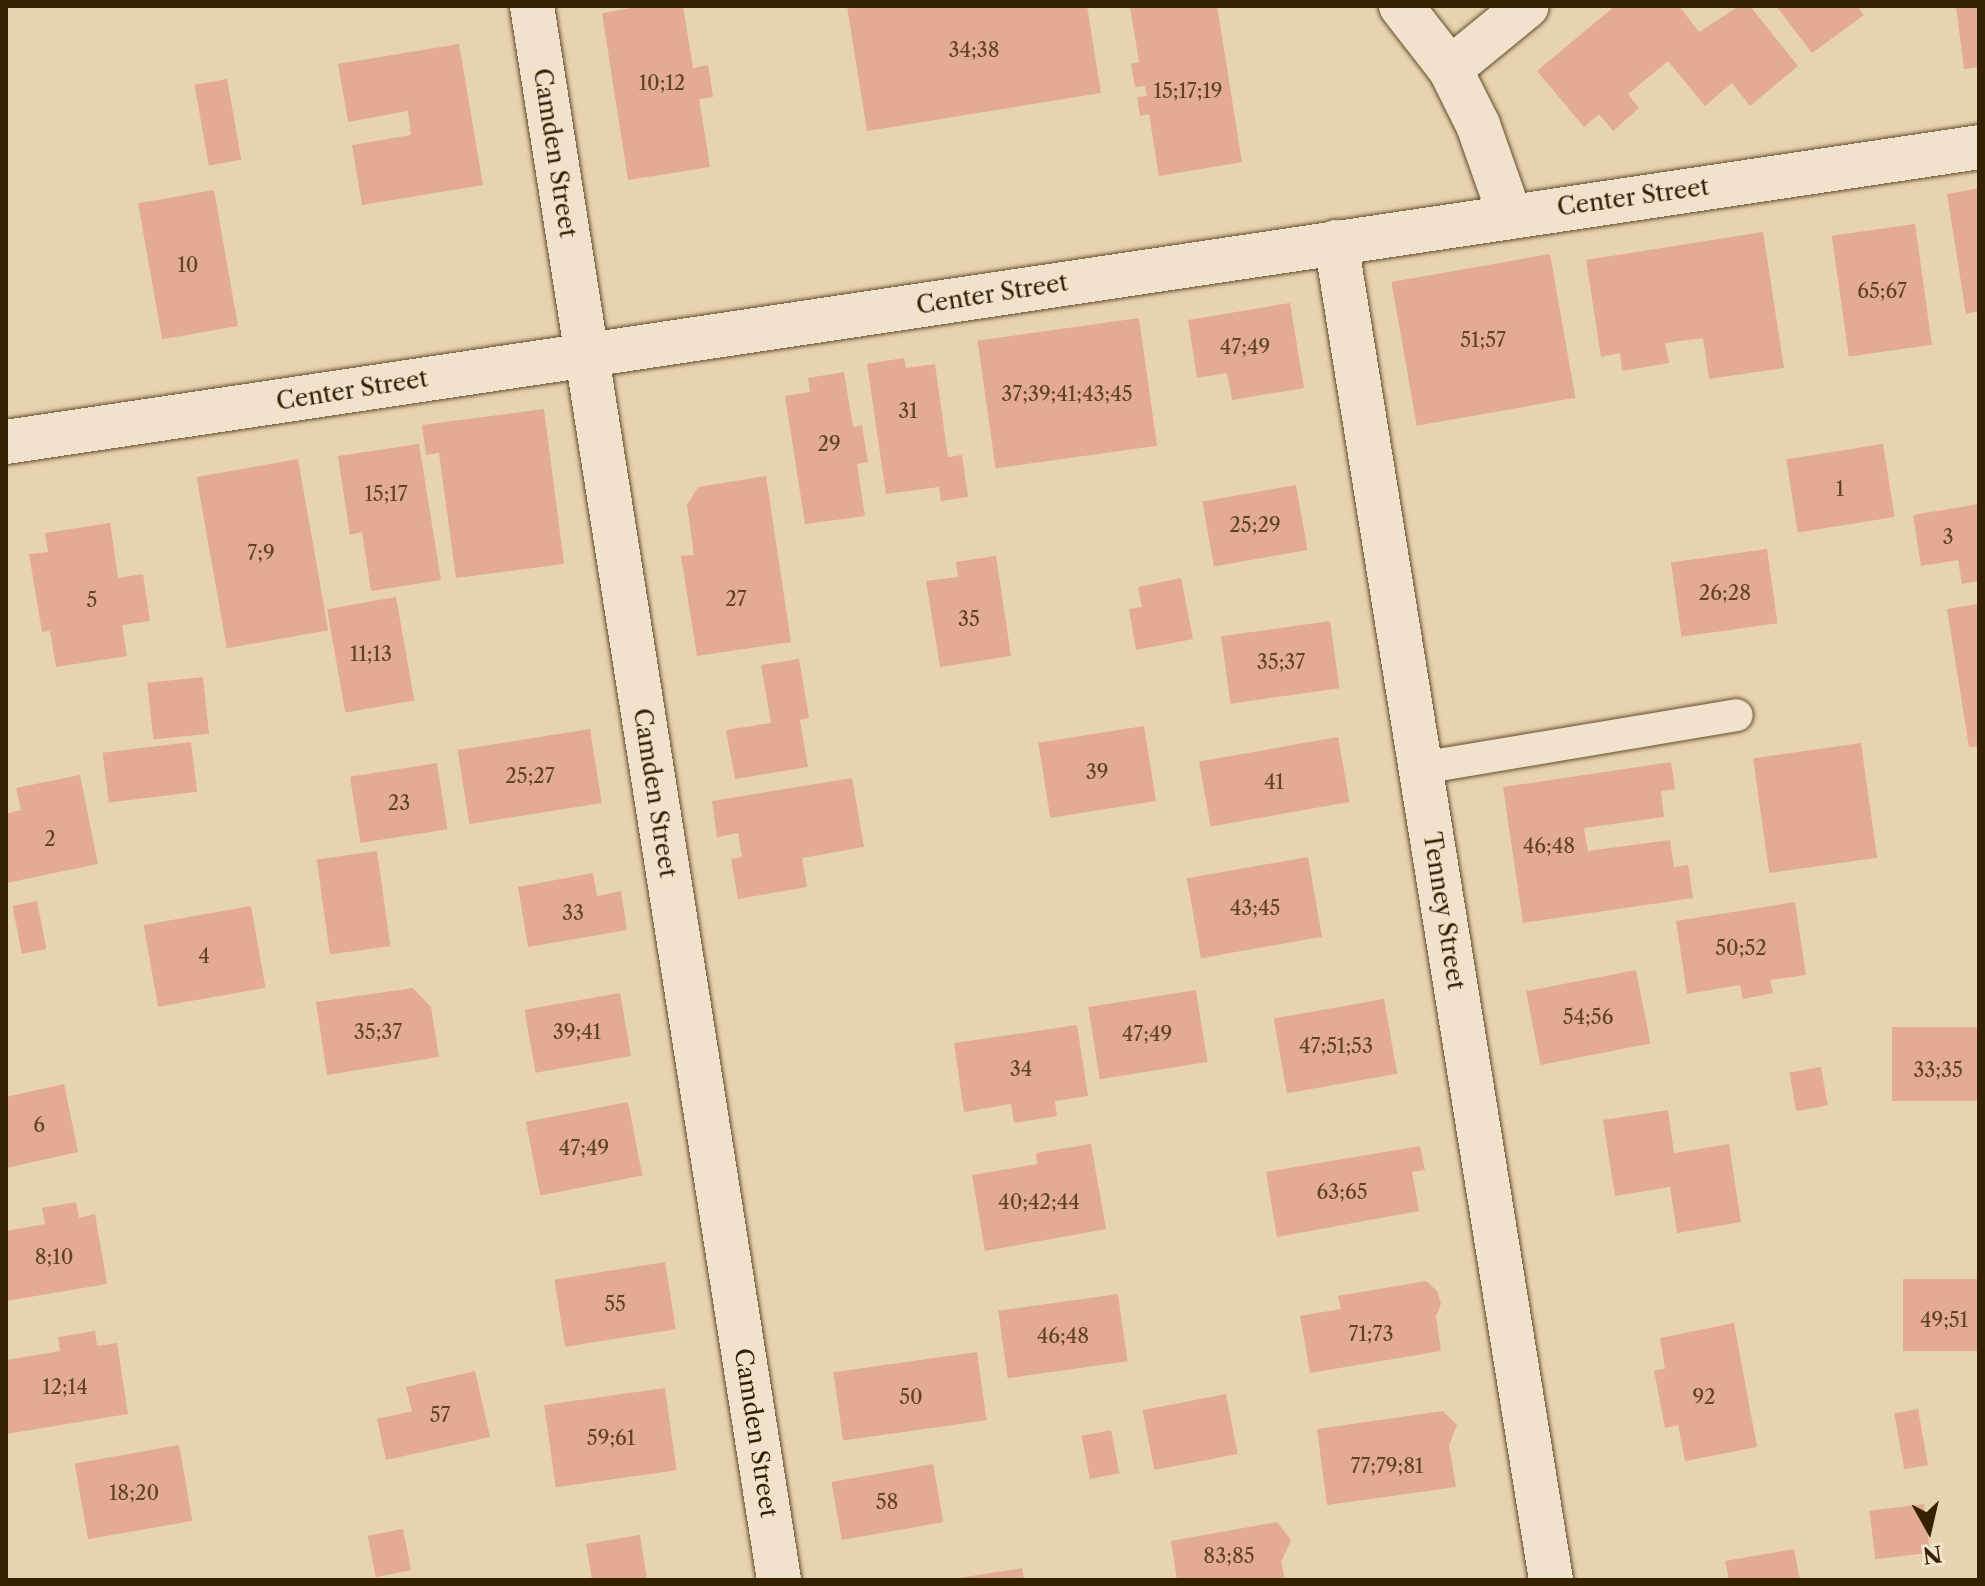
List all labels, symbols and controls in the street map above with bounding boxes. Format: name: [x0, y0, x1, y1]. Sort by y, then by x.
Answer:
house number: 34;38: [948, 38, 1000, 62]
street label: Camden Street: [527, 66, 583, 240]
house number: 10;12: [639, 71, 685, 95]
house number: 15;17;19: [1153, 79, 1223, 103]
street label: Center Street: [1555, 172, 1711, 222]
house number: 10: [177, 253, 199, 277]
street label: Center Street: [914, 268, 1070, 320]
house number: 65;67: [1857, 279, 1907, 303]
house number: 51;57: [1460, 328, 1506, 352]
house number: 47;49: [1220, 335, 1270, 359]
street label: Center Street: [274, 364, 430, 416]
house number: 37;39;41;43;45: [1001, 382, 1133, 406]
house number: 31: [898, 399, 918, 423]
house number: 29: [817, 432, 841, 456]
house number: 1: [1836, 477, 1844, 501]
house number: 15;17: [364, 482, 408, 506]
house number: 25;29: [1229, 513, 1281, 537]
house number: 3: [1942, 525, 1954, 549]
house number: 7;9: [247, 541, 275, 565]
house number: 26;28: [1699, 581, 1751, 605]
house number: 27: [725, 587, 747, 611]
house number: 5: [87, 588, 97, 612]
house number: 35: [958, 607, 980, 631]
house number: 11;13: [350, 642, 392, 666]
house number: 35;37: [1257, 650, 1305, 674]
street label: Camden Street: [627, 706, 683, 880]
house number: 39: [1086, 760, 1108, 784]
house number: 25;27: [505, 764, 555, 788]
house number: 41: [1264, 770, 1284, 794]
house number: 23: [388, 791, 410, 815]
house number: 2: [44, 827, 56, 851]
street label: Tenney Street: [1417, 830, 1471, 992]
house number: 46;48: [1523, 834, 1575, 858]
house number: 43;45: [1230, 896, 1280, 920]
house number: 33: [562, 901, 584, 925]
house number: 50;52: [1715, 936, 1767, 960]
house number: 4: [198, 944, 210, 968]
house number: 54;56: [1563, 1005, 1613, 1029]
house number: 35;37: [354, 1020, 402, 1044]
house number: 39;41: [553, 1020, 601, 1044]
house number: 47;49: [1122, 1022, 1172, 1046]
house number: 47;51;53: [1299, 1034, 1373, 1058]
house number: 34: [1010, 1057, 1032, 1081]
house number: 33;35: [1913, 1058, 1963, 1082]
house number: 6: [33, 1113, 45, 1137]
house number: 47;49: [559, 1136, 609, 1160]
house number: 63;65: [1317, 1180, 1367, 1204]
house number: 40;42;44: [998, 1190, 1080, 1214]
house number: 8;10: [35, 1245, 73, 1269]
house number: 55: [604, 1292, 626, 1316]
house number: 49;51: [1920, 1308, 1968, 1332]
house number: 71;73: [1349, 1322, 1393, 1346]
house number: 46;48: [1037, 1324, 1089, 1348]
street label: Camden Street: [728, 1346, 784, 1520]
house number: 12;14: [42, 1375, 88, 1399]
house number: 50: [899, 1385, 923, 1409]
house number: 92: [1692, 1385, 1716, 1409]
house number: 57: [430, 1403, 450, 1427]
house number: 59;61: [587, 1426, 635, 1450]
house number: 77;79;81: [1351, 1454, 1423, 1478]
house number: 18;20: [109, 1481, 159, 1505]
house number: 58: [876, 1490, 898, 1514]
north arrow: [1889, 1490, 1969, 1570]
text: N: [1921, 1540, 1944, 1569]
house number: 83;85: [1203, 1544, 1255, 1568]

